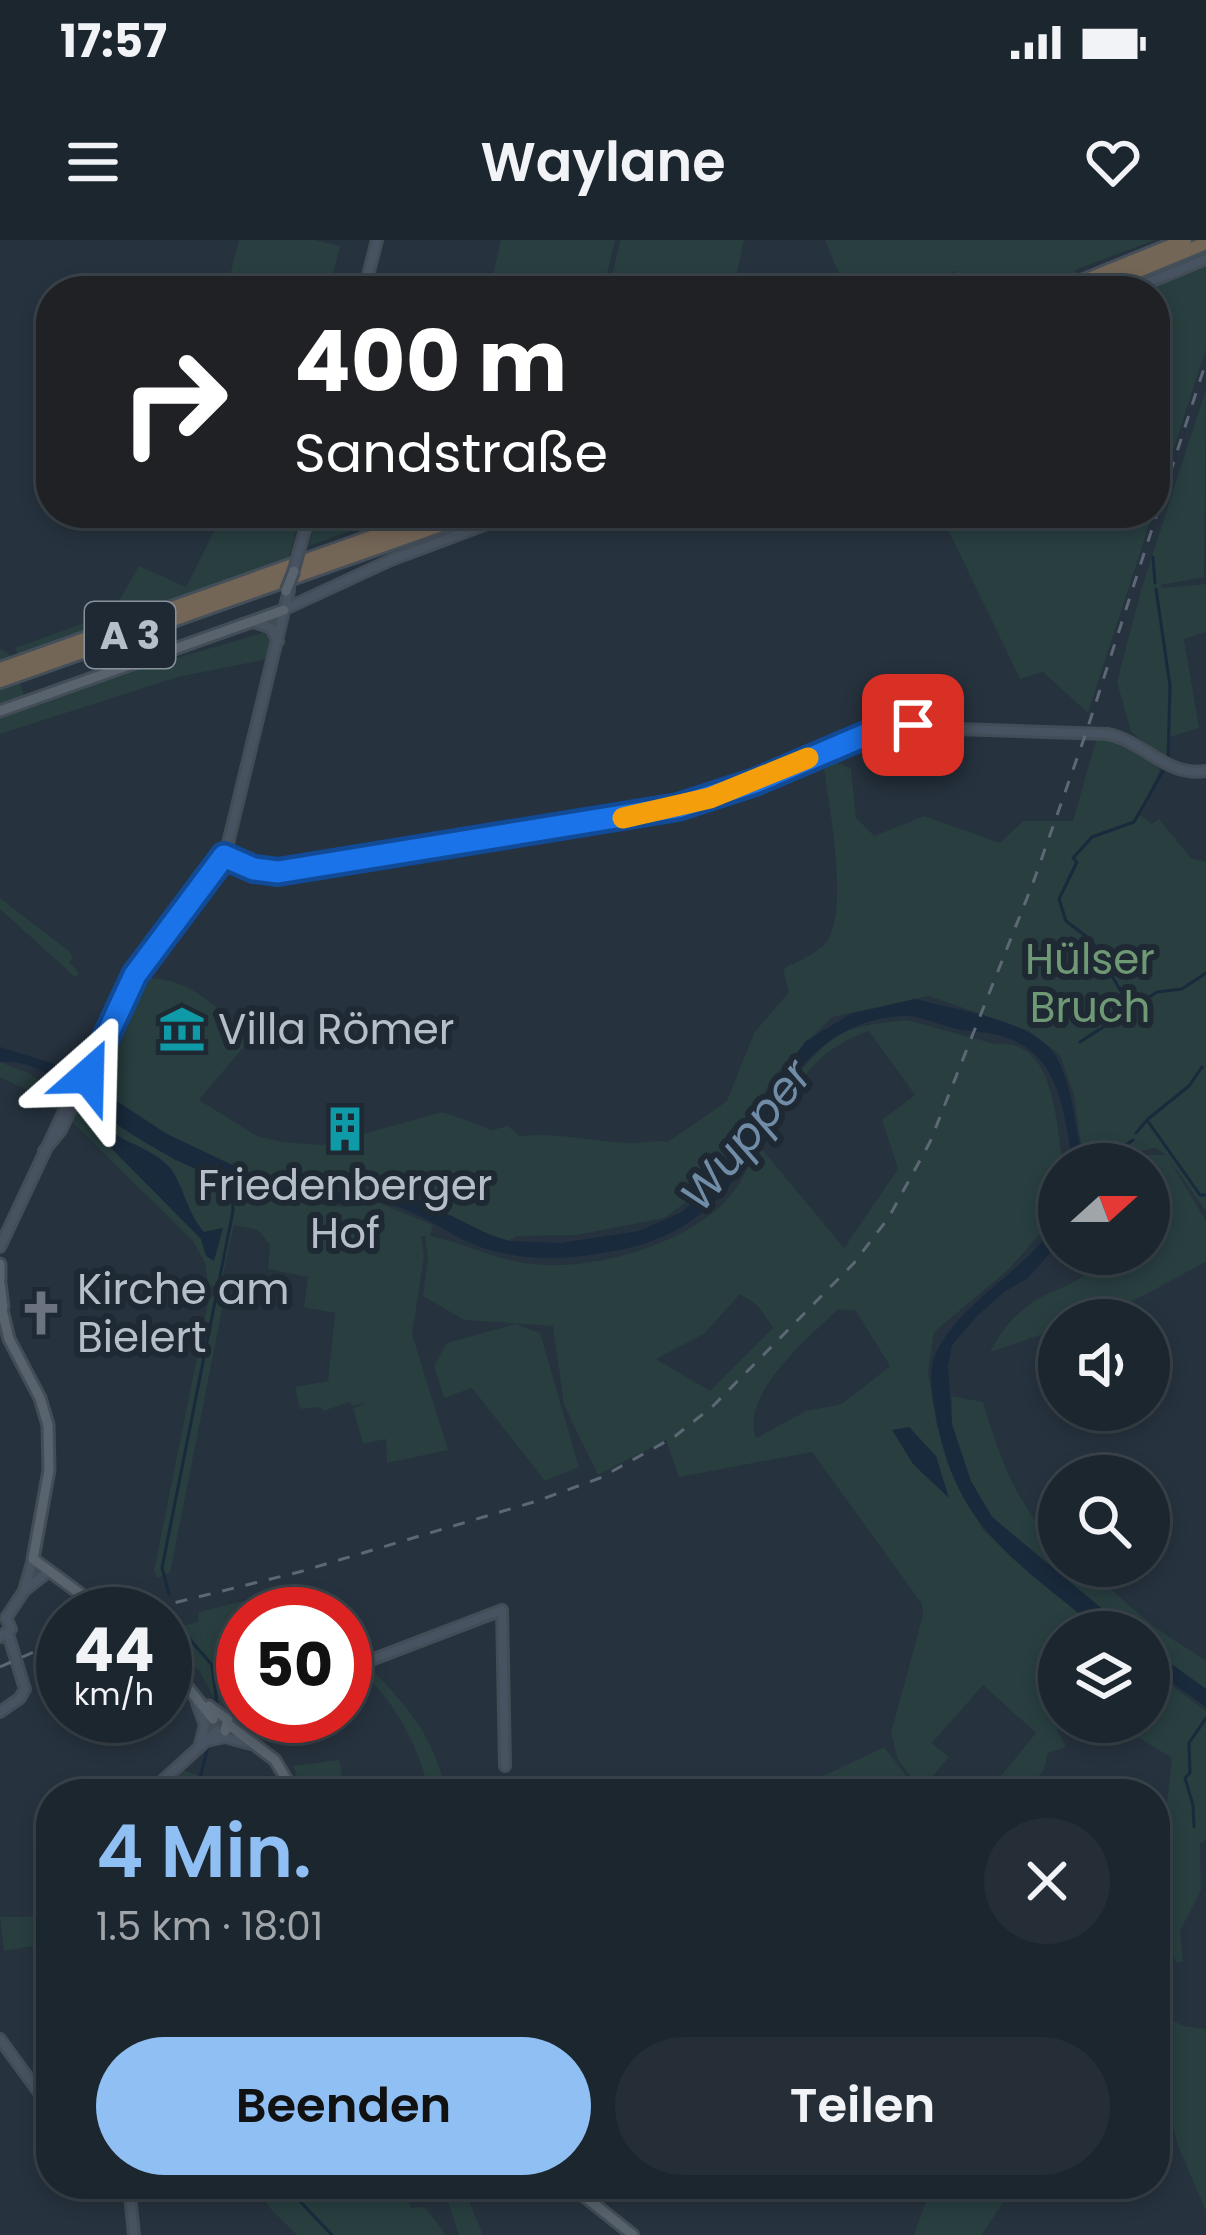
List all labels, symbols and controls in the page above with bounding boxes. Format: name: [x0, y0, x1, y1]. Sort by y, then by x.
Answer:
text: 17:57: [60, 10, 167, 73]
text: Waylane: [480, 124, 726, 200]
icon: menu: [60, 129, 126, 195]
icon: heart: [1080, 129, 1146, 195]
text: 400 m: [294, 303, 567, 420]
icon: right: [96, 324, 252, 480]
text: Sandstraße: [294, 415, 608, 491]
road number: A 3: [85, 602, 175, 668]
pin: [862, 674, 964, 776]
icon: arrive: [880, 692, 946, 758]
park label: Hülser Bruch: [1025, 930, 1155, 1037]
place label: Villa Römer: [218, 1000, 454, 1059]
museum icon: Villa Römer: [157, 1004, 207, 1054]
position arrow: [25, 1013, 151, 1139]
water label: Wupper: [665, 1045, 827, 1224]
building icon: Friedenberger Hof: [320, 1104, 370, 1154]
north arrow: [1038, 1143, 1170, 1275]
map controls: [1038, 1143, 1170, 1743]
place label: Friedenberger Hof: [198, 1156, 492, 1263]
place label: Kirche am Bielert: [77, 1260, 289, 1367]
church icon: Kirche am Bielert: [16, 1288, 66, 1338]
button: sound: [1038, 1299, 1170, 1431]
button: search: [1038, 1455, 1170, 1587]
speed limit sign: 50: [216, 1587, 372, 1743]
text: 44: [73, 1608, 155, 1692]
button: layers: [1038, 1611, 1170, 1743]
text: km/h: [74, 1673, 154, 1716]
text: 4 Min.: [96, 1801, 312, 1902]
button: close: [984, 1818, 1110, 1944]
text: 1.5 km · 18:01: [96, 1899, 323, 1954]
button: Beenden: [96, 2037, 591, 2175]
button: Teilen: [615, 2037, 1110, 2175]

